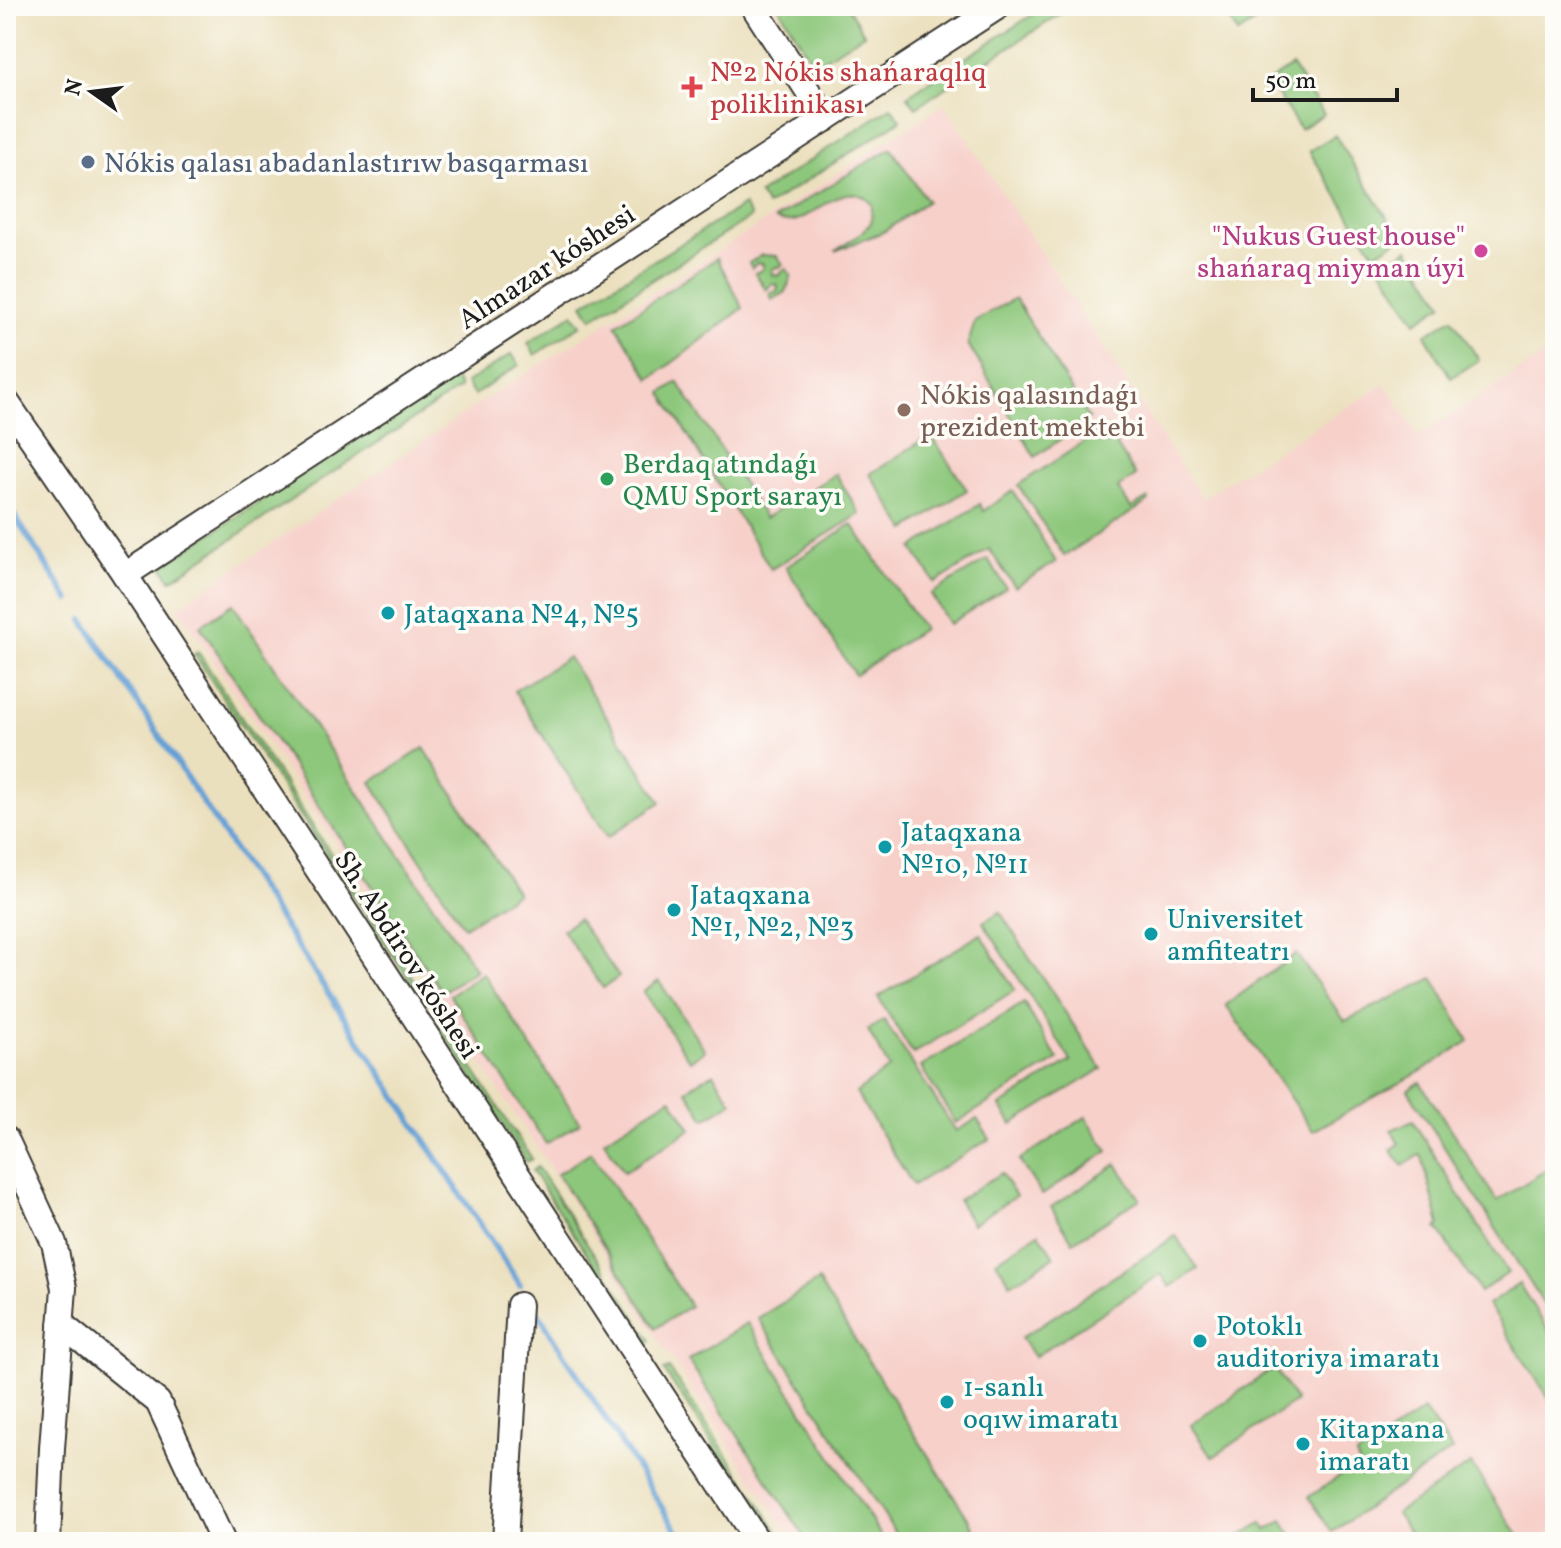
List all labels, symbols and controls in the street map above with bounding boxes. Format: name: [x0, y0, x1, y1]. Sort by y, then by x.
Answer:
north arrow: [52, 52, 132, 132]
scale bar: [1253, 52, 1397, 102]
place label: №2 Nókis shańaraqlıq poliklinikası: [710, 54, 987, 125]
text: 50 m: [1265, 65, 1317, 99]
text: N: [58, 76, 92, 99]
marker: №2 Nókis shańaraqlıq poliklinikası: [681, 76, 703, 98]
place label: Nókis qalası abadanlastırıw basqarması: [104, 145, 588, 184]
marker: Nókis qalası abadanlastırıw basqarması: [79, 153, 97, 171]
street label: Almazar kóshesi: [451, 196, 644, 340]
place label: "Nukus Guest house" shańaraq miyman úyi: [1197, 218, 1465, 289]
marker: "Nukus Guest house" shańaraq miyman úyi: [1472, 242, 1490, 260]
place label: Nókis qalasındaǵı prezident mektebi: [920, 377, 1145, 448]
marker: Nókis qalasındaǵı prezident mektebi: [895, 401, 913, 419]
place label: Berdaq atındaǵı QMU Sport sarayı: [623, 446, 842, 517]
marker: Berdaq atındaǵı QMU Sport sarayı: [598, 470, 616, 488]
place label: Jataqxana №4, №5: [404, 596, 639, 635]
marker: Jataqxana №4, №5: [379, 604, 397, 622]
place label: Jataqxana №10, №11: [901, 814, 1029, 885]
marker: Jataqxana №10, №11: [876, 838, 894, 856]
street label: Sh. Abdirov kóshesi: [324, 843, 488, 1067]
place label: Jataqxana №1, №2, №3: [690, 877, 854, 948]
marker: Jataqxana №1, №2, №3: [665, 901, 683, 919]
place label: Universitet amfiteatrı: [1167, 901, 1304, 972]
marker: Universitet amfiteatrı: [1142, 925, 1160, 943]
place label: Potoklı auditoriya imaratı: [1216, 1308, 1440, 1379]
marker: Potoklı auditoriya imaratı: [1191, 1332, 1209, 1350]
place label: 1-sanlı oqıw imaratı: [963, 1369, 1119, 1440]
marker: 1-sanlı oqıw imaratı: [938, 1393, 956, 1411]
place label: Kitapxana imaratı: [1319, 1411, 1445, 1482]
marker: Kitapxana imaratı: [1294, 1435, 1312, 1453]

